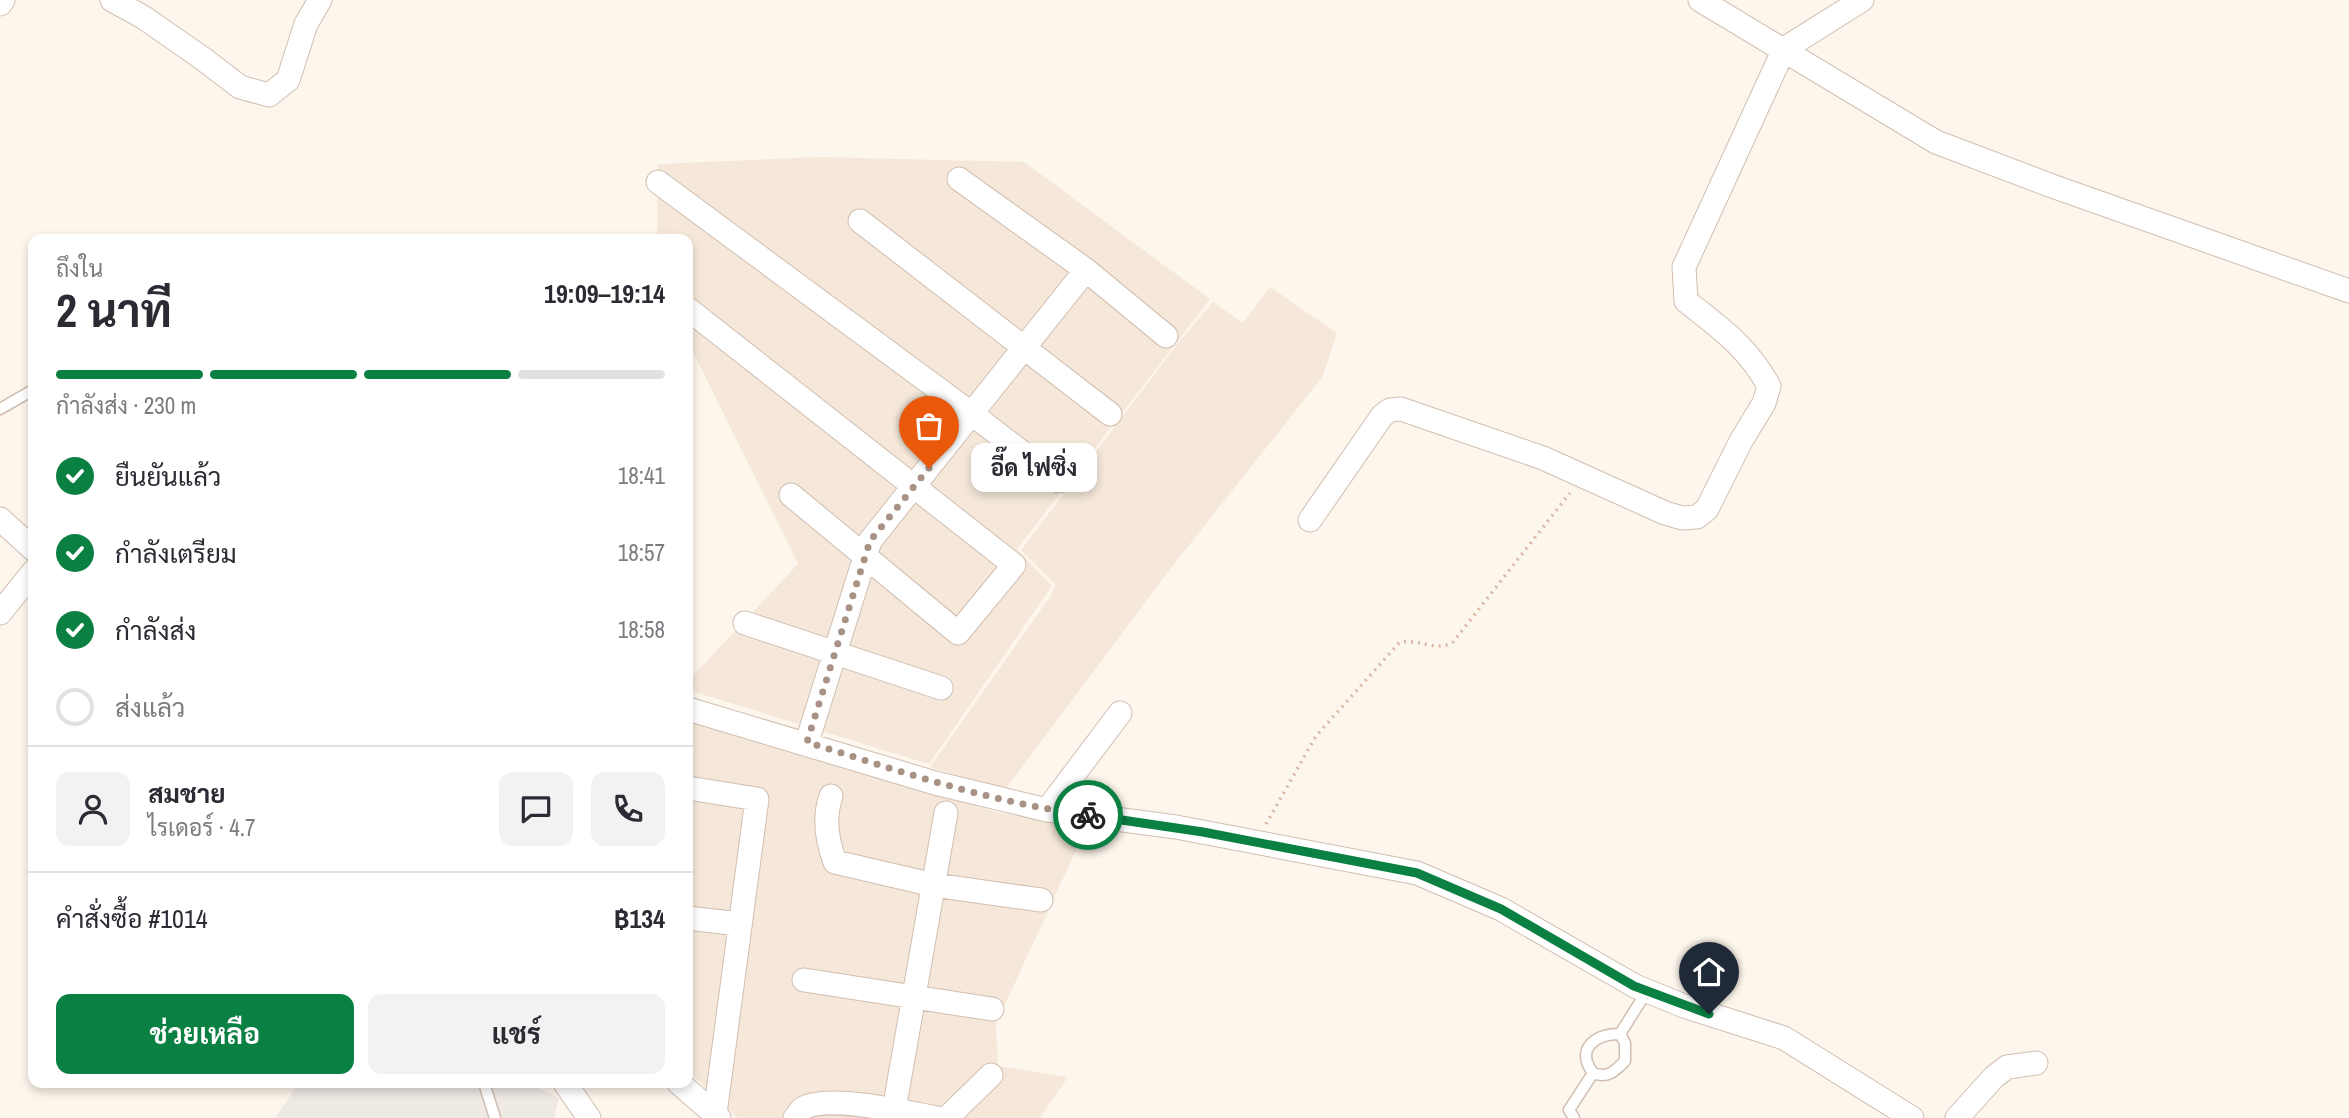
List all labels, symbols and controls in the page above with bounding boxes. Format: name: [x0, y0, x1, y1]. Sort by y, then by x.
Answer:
text: ถึงใน: [56, 253, 103, 284]
text: 19:09–19:14: [544, 276, 665, 311]
text: 2 นาที: [56, 279, 172, 341]
text: กำลังส่ง · 230 m: [56, 390, 196, 421]
pin: [899, 396, 959, 468]
icon: bag: [910, 407, 948, 445]
callout: อี๊ด ไฟซิ่ง: [971, 444, 1097, 492]
text: อี๊ด ไฟซิ่ง: [991, 452, 1077, 483]
icon: check: [56, 457, 94, 495]
text: ยืนยันแล้ว: [115, 459, 221, 494]
text: 18:41: [618, 460, 665, 491]
icon: check: [56, 534, 94, 572]
text: กำลังเตรียม: [115, 536, 237, 571]
text: 18:57: [618, 537, 665, 568]
icon: check: [56, 611, 94, 649]
text: กำลังส่ง: [115, 613, 196, 648]
text: 18:58: [618, 614, 665, 645]
text: ส่งแล้ว: [115, 690, 185, 725]
button: person: [56, 772, 130, 846]
button: chat: [499, 772, 573, 846]
button: phone: [591, 772, 665, 846]
text: สมชาย: [148, 776, 225, 811]
courier: [1053, 780, 1123, 850]
icon: bike: [1069, 796, 1107, 834]
text: ไรเดอร์ · 4.7: [148, 812, 255, 843]
text: คำสั่งซื้อ #1014: [56, 901, 208, 936]
text: ฿134: [614, 901, 665, 936]
pin: [1679, 942, 1739, 1014]
icon: home: [1690, 953, 1728, 991]
button: ช่วยเหลือ: [56, 994, 354, 1074]
button: แชร์: [368, 994, 665, 1074]

